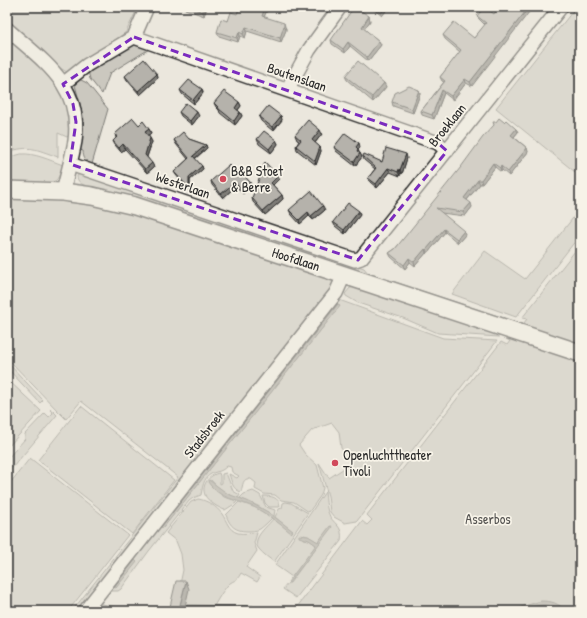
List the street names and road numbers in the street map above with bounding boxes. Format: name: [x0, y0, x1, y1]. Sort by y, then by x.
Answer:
street label: Boutenslaan: [265, 58, 329, 96]
street label: Broeklaan: [423, 99, 470, 150]
street label: Westerlaan: [153, 166, 213, 203]
street label: Hoofdlaan: [270, 242, 323, 275]
street label: Stadsbroek: [179, 406, 228, 462]

